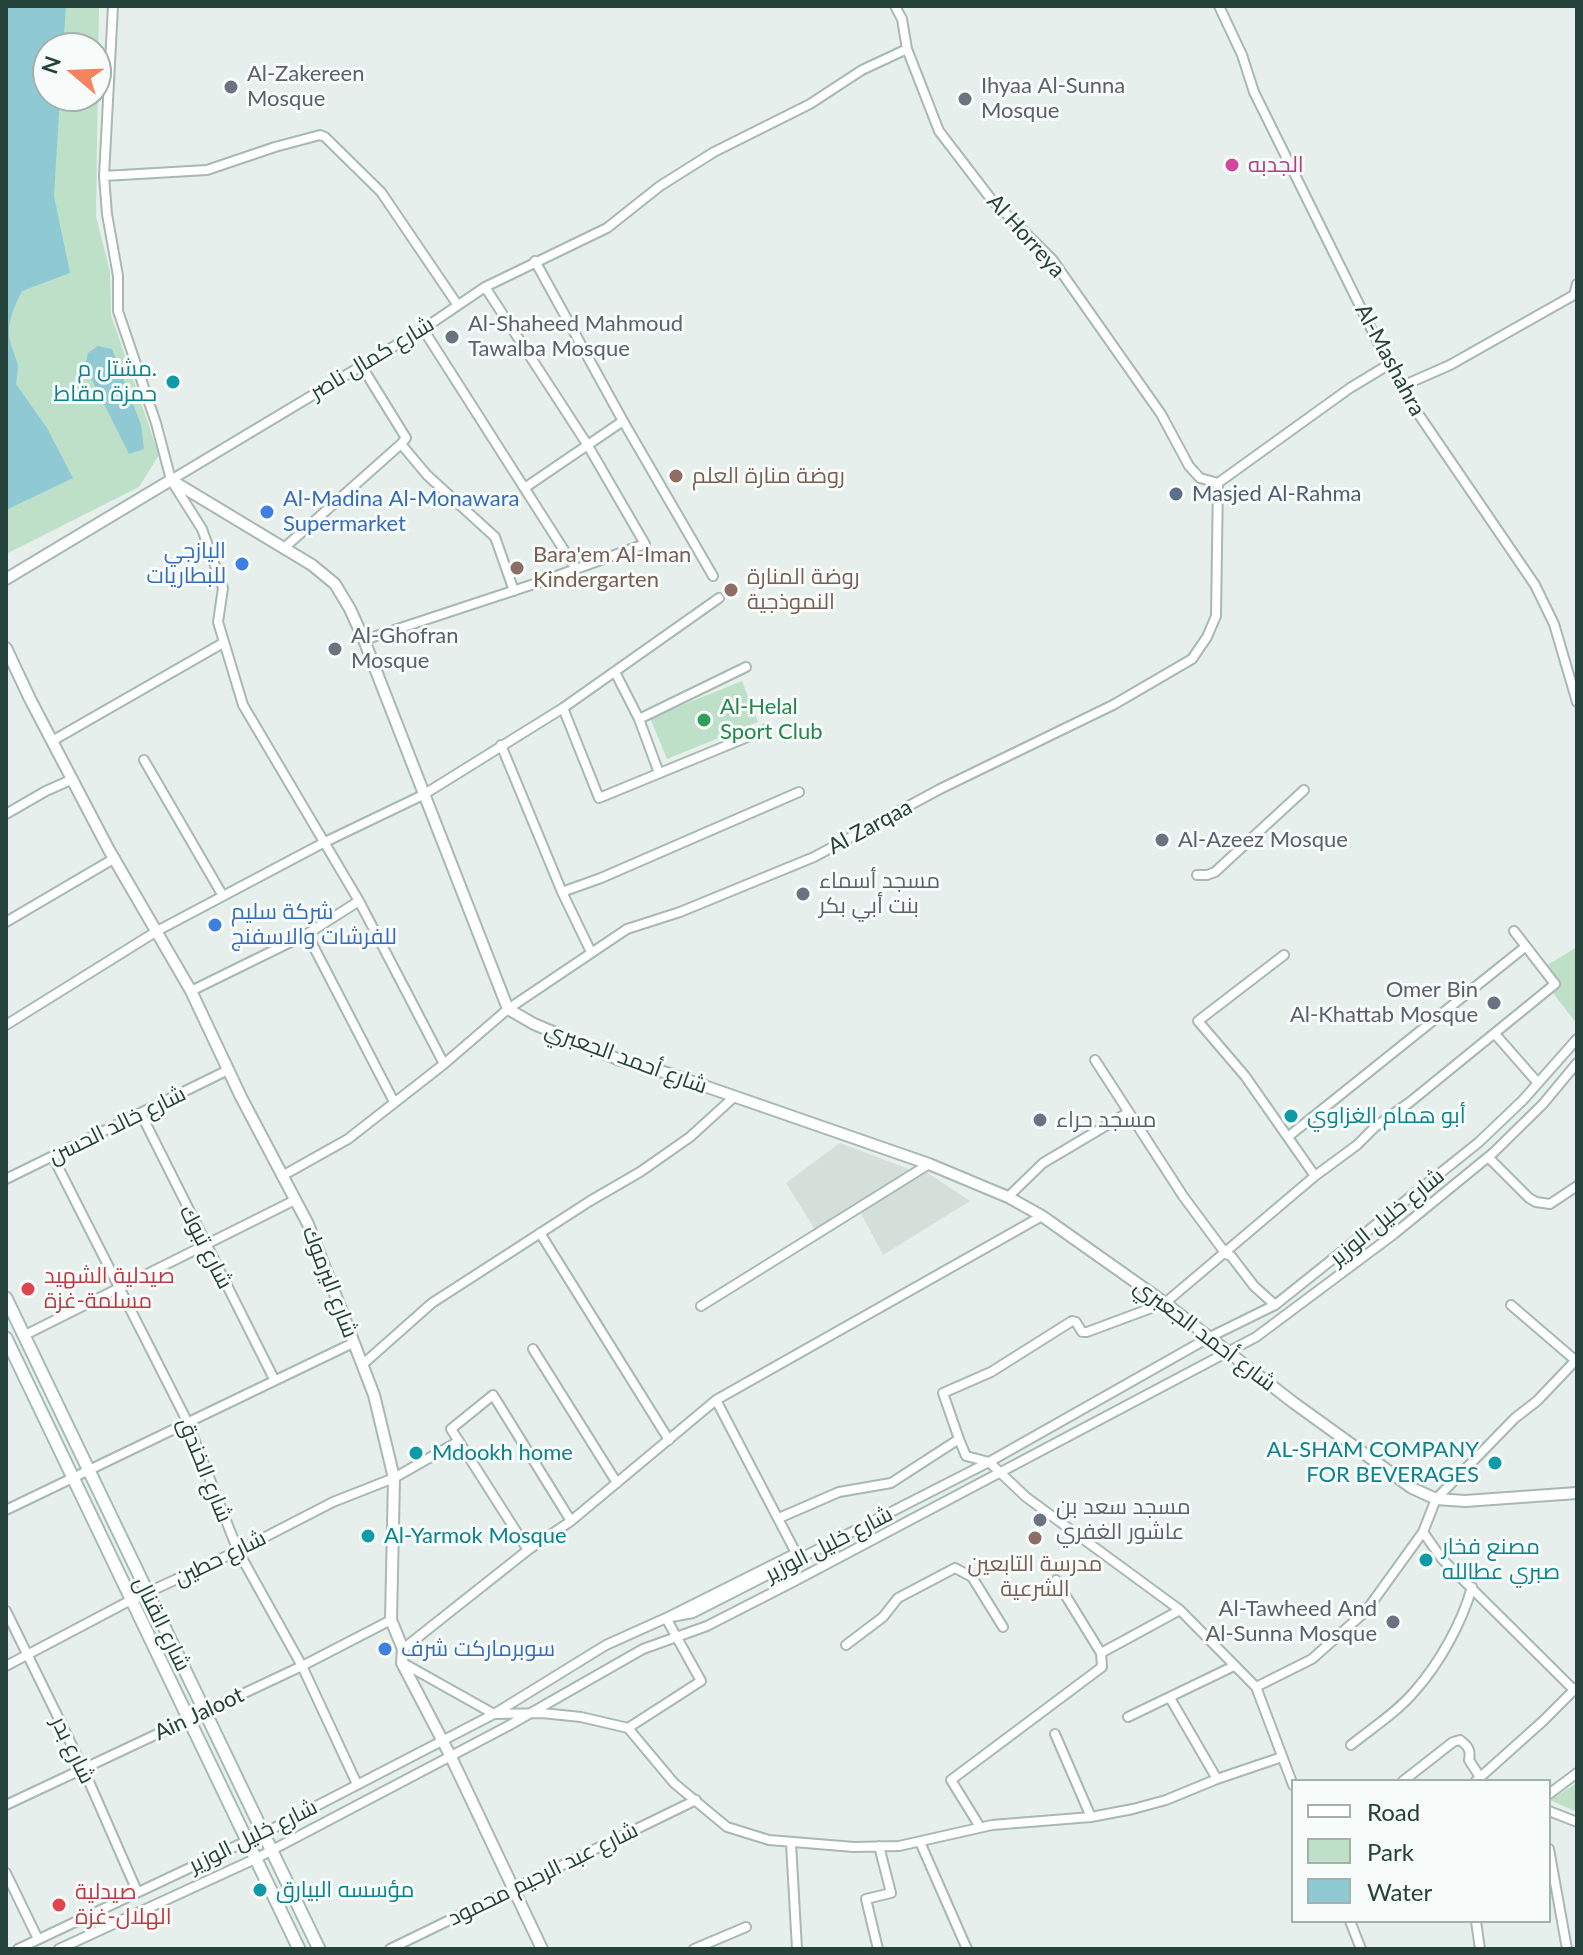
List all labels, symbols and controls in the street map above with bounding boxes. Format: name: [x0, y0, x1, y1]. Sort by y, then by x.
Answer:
north arrow: [32, 32, 112, 112]
text: N: [35, 52, 66, 77]
place label: Al-Zakereen Mosque: [247, 61, 364, 112]
place label: Ihyaa Al-Sunna Mosque: [981, 73, 1125, 124]
marker: Al-Zakereen Mosque: [222, 78, 240, 96]
marker: Ihyaa Al-Sunna Mosque: [956, 90, 974, 108]
place label: الجدبه: [1248, 152, 1304, 178]
marker: الجدبه: [1223, 156, 1241, 174]
street label: Al Horreya: [982, 189, 1070, 283]
street label: Al-Mashahra: [1349, 299, 1431, 421]
street label: شارع كمال ناصر: [305, 311, 439, 405]
place label: Al-Shaheed Mahmoud Tawalba Mosque: [468, 311, 683, 362]
marker: Al-Shaheed Mahmoud Tawalba Mosque: [443, 328, 461, 346]
place label: مشتل م. حمزة مقاط: [53, 356, 157, 408]
marker: مشتل م. حمزة مقاط: [164, 373, 182, 391]
place label: روضة منارة العلم: [692, 463, 845, 489]
marker: روضة منارة العلم: [667, 467, 685, 485]
place label: Masjed Al-Rahma: [1192, 481, 1361, 507]
marker: Masjed Al-Rahma: [1167, 485, 1185, 503]
place label: Al-Madina Al-Monawara Supermarket: [283, 486, 519, 538]
marker: Al-Madina Al-Monawara Supermarket: [258, 503, 276, 521]
place label: اليازجي للبطاريات: [146, 538, 226, 590]
place label: Bara'em Al-Iman Kindergarten: [533, 542, 691, 594]
marker: اليازجي للبطاريات: [233, 555, 251, 573]
marker: Bara'em Al-Iman Kindergarten: [508, 559, 526, 577]
place label: روضة المنارة النموذجية: [747, 564, 860, 616]
marker: روضة المنارة النموذجية: [722, 581, 740, 599]
place label: Al-Ghofran Mosque: [351, 623, 458, 674]
marker: Al-Ghofran Mosque: [326, 640, 344, 658]
place label: Al-Helal Sport Club: [720, 694, 822, 746]
marker: Al-Helal Sport Club: [695, 711, 713, 729]
street label: Al Zarqaa: [823, 794, 917, 860]
place label: Al-Azeez Mosque: [1178, 827, 1348, 853]
marker: Al-Azeez Mosque: [1153, 831, 1171, 849]
place label: مسجد أسماء بنت أبي بكر: [819, 868, 940, 920]
marker: مسجد أسماء بنت أبي بكر: [794, 885, 812, 903]
place label: شركة سليم للفرشات والاسفنج: [231, 899, 397, 950]
marker: شركة سليم للفرشات والاسفنج: [206, 916, 224, 934]
place label: Omer Bin Al-Khattab Mosque: [1290, 977, 1478, 1028]
marker: Omer Bin Al-Khattab Mosque: [1485, 994, 1503, 1012]
street label: شارع أحمد الجعبري: [541, 1016, 711, 1100]
street label: شارع خالد الحسن: [44, 1080, 190, 1170]
place label: أبو همام الغزاوي: [1307, 1103, 1466, 1129]
place label: مسجد حراء: [1056, 1107, 1156, 1133]
marker: أبو همام الغزاوي: [1282, 1107, 1300, 1125]
marker: مسجد حراء: [1031, 1111, 1049, 1129]
street label: شارع خليل الوزير: [1325, 1163, 1449, 1271]
street label: شارع تبوك: [174, 1201, 238, 1293]
street label: شارع اليرموك: [297, 1222, 363, 1342]
place label: صيدلية الشهيد مسلمة-غزة: [44, 1263, 175, 1314]
street label: شارع أحمد الجعبري: [1129, 1273, 1281, 1397]
marker: صيدلية الشهيد مسلمة-غزة: [19, 1280, 37, 1298]
street label: شارع الخندق: [172, 1414, 238, 1526]
place label: AL-SHAM COMPANY FOR BEVERAGES: [1267, 1437, 1479, 1488]
place label: Mdookh home: [432, 1440, 573, 1466]
marker: Mdookh home: [407, 1444, 425, 1462]
marker: AL-SHAM COMPANY FOR BEVERAGES: [1486, 1454, 1504, 1472]
place label: مسجد سعد بن عاشور الغفري: [1056, 1494, 1191, 1546]
street label: شارع خليل الوزير: [761, 1501, 897, 1587]
marker: مسجد سعد بن عاشور الغفري: [1031, 1511, 1049, 1529]
place label: Al-Yarmok Mosque: [384, 1523, 567, 1549]
street label: شارع حطين: [170, 1524, 270, 1592]
marker: Al-Yarmok Mosque: [359, 1527, 377, 1545]
marker: مدرسة التابعين الشرعية: [1026, 1529, 1044, 1547]
place label: مصنع فخار صبري عطالله: [1442, 1534, 1560, 1586]
place label: مدرسة التابعين الشرعية: [968, 1551, 1102, 1602]
marker: مصنع فخار صبري عطالله: [1417, 1551, 1435, 1569]
street label: شارع القنال: [128, 1572, 196, 1676]
place label: Al-Tawheed And Al-Sunna Mosque: [1205, 1596, 1377, 1648]
marker: Al-Tawheed And Al-Sunna Mosque: [1384, 1613, 1402, 1631]
place label: سوبرماركت شرف: [401, 1636, 555, 1662]
marker: سوبرماركت شرف: [376, 1640, 394, 1658]
street label: Ain Jaloot: [150, 1682, 248, 1746]
street label: شارع بدر: [45, 1712, 101, 1788]
legend: [1291, 1779, 1551, 1923]
street label: شارع خليل الوزير: [185, 1794, 321, 1878]
text: Road: [1367, 1797, 1420, 1826]
street label: شارع عبد الرحيم محمود: [444, 1817, 642, 1931]
text: Park: [1367, 1837, 1414, 1866]
place label: مؤسسه البيارق: [276, 1877, 414, 1903]
text: Water: [1367, 1877, 1432, 1906]
place label: صيدلية الهلال-غزة: [75, 1879, 172, 1930]
marker: مؤسسه البيارق: [251, 1881, 269, 1899]
marker: صيدلية الهلال-غزة: [50, 1896, 68, 1914]

